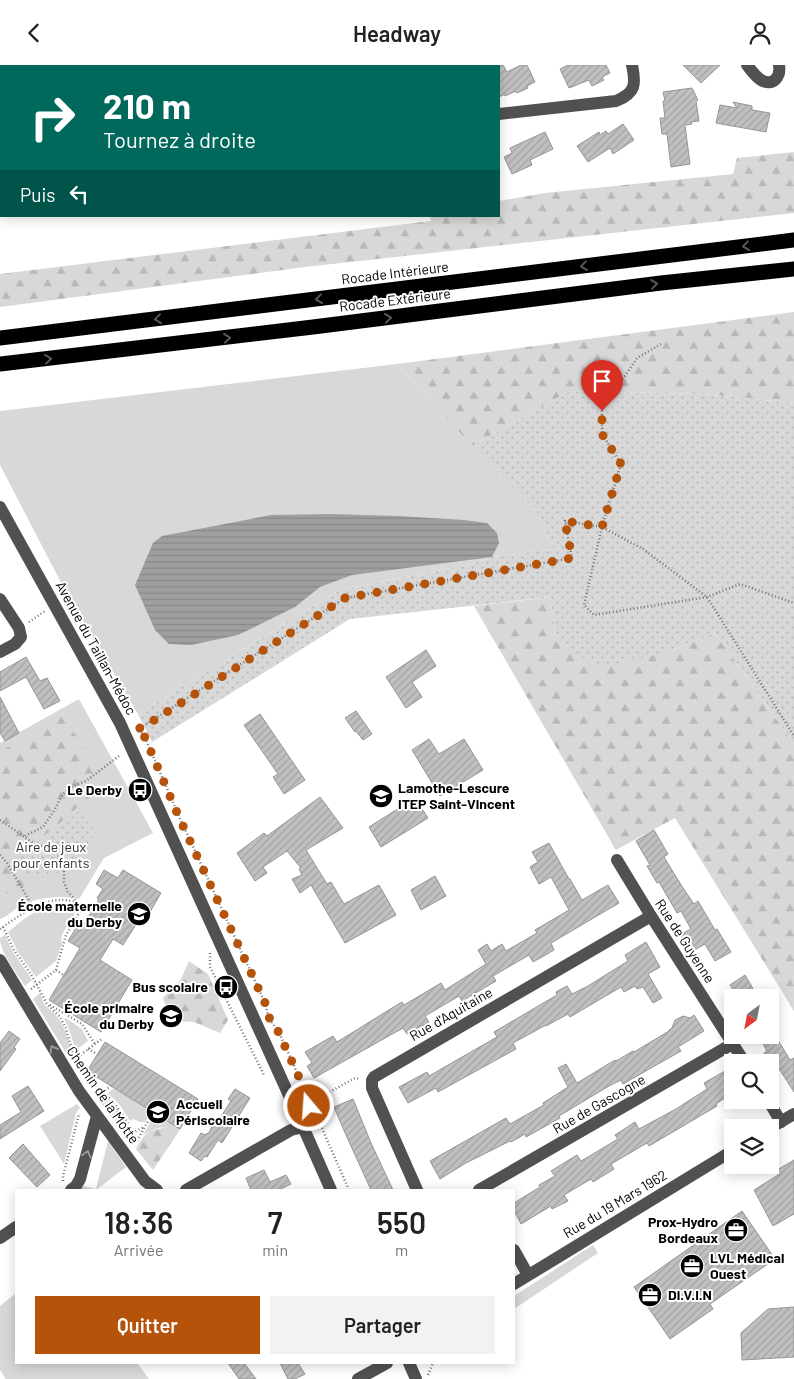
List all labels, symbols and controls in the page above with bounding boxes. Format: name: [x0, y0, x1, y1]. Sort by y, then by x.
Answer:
icon: back: [20, 19, 48, 47]
icon: person: [746, 19, 774, 47]
text: Headway: [353, 20, 441, 46]
text: 210 m: [103, 84, 191, 126]
icon: right: [20, 85, 85, 150]
text: Tournez à droite: [103, 126, 256, 152]
icon: left: [65, 180, 93, 208]
text: Puis: [20, 183, 55, 206]
one-way arrow: [741, 241, 750, 251]
street label: Rocade Intérieure: [340, 257, 450, 288]
one-way arrow: [580, 260, 588, 271]
one-way arrow: [650, 279, 658, 290]
street label: Rocade Extérieure: [338, 284, 452, 315]
one-way arrow: [315, 293, 323, 304]
one-way arrow: [153, 313, 161, 324]
one-way arrow: [385, 313, 393, 324]
one-way arrow: [224, 333, 232, 344]
one-way arrow: [45, 354, 53, 365]
pin: [581, 360, 623, 411]
icon: arrive: [588, 367, 616, 395]
street label: Avenue du Taillan-Médoc: [53, 578, 140, 718]
bus stop icon: Le Derby: [127, 777, 153, 803]
place label: Lamothe-Lescure ITEP Saint-Vincent: [398, 779, 515, 812]
place label: Le Derby: [67, 781, 122, 798]
school or university icon: Lamothe-Lescure ITEP Saint-Vincent: [368, 783, 394, 809]
park label: Aire de jeux pour enfants: [13, 838, 90, 871]
street label: Rue de Guyenne: [652, 896, 719, 986]
place label: École maternelle du Derby: [18, 897, 122, 930]
school or university icon: École maternelle du Derby: [126, 901, 152, 927]
bus stop icon: Bus scolaire: [213, 974, 239, 1000]
place label: Bus scolaire: [132, 978, 208, 995]
street label: Rue d'Aquitaine: [406, 983, 495, 1044]
north arrow: [724, 989, 779, 1044]
map controls: [724, 989, 779, 1174]
place label: École primaire du Derby: [64, 999, 154, 1032]
school or university icon: École primaire du Derby: [158, 1003, 184, 1029]
street label: Chemin de la Motte: [63, 1043, 143, 1147]
one-way arrow: [49, 1046, 59, 1055]
button: search: [724, 1054, 779, 1109]
street label: Rue de Gascogne: [550, 1070, 648, 1137]
position arrow: [282, 1079, 334, 1131]
place label: Accueil Périscolaire: [176, 1095, 250, 1128]
school or university icon: Accueil Périscolaire: [145, 1099, 171, 1125]
button: layers: [724, 1119, 779, 1174]
one-way arrow: [81, 1150, 92, 1159]
street label: Rue du 19 Mars 1962: [560, 1166, 670, 1241]
text: 18:36: [104, 1204, 173, 1240]
text: 7: [268, 1204, 282, 1240]
text: 550: [377, 1204, 426, 1240]
place label: Prox-Hydro Bordeaux: [648, 1213, 718, 1246]
office icon: Prox-Hydro Bordeaux: [723, 1217, 749, 1243]
text: Arrivée: [114, 1240, 163, 1259]
text: min: [262, 1240, 288, 1259]
text: m: [395, 1240, 408, 1259]
place label: LVL Médical Ouest: [710, 1249, 784, 1282]
office icon: LVL Médical Ouest: [679, 1253, 705, 1279]
office icon: Di.V.I.N: [637, 1282, 663, 1308]
place label: Di.V.I.N: [668, 1286, 712, 1303]
button: Quitter: [35, 1296, 260, 1354]
button: Partager: [270, 1296, 495, 1354]

